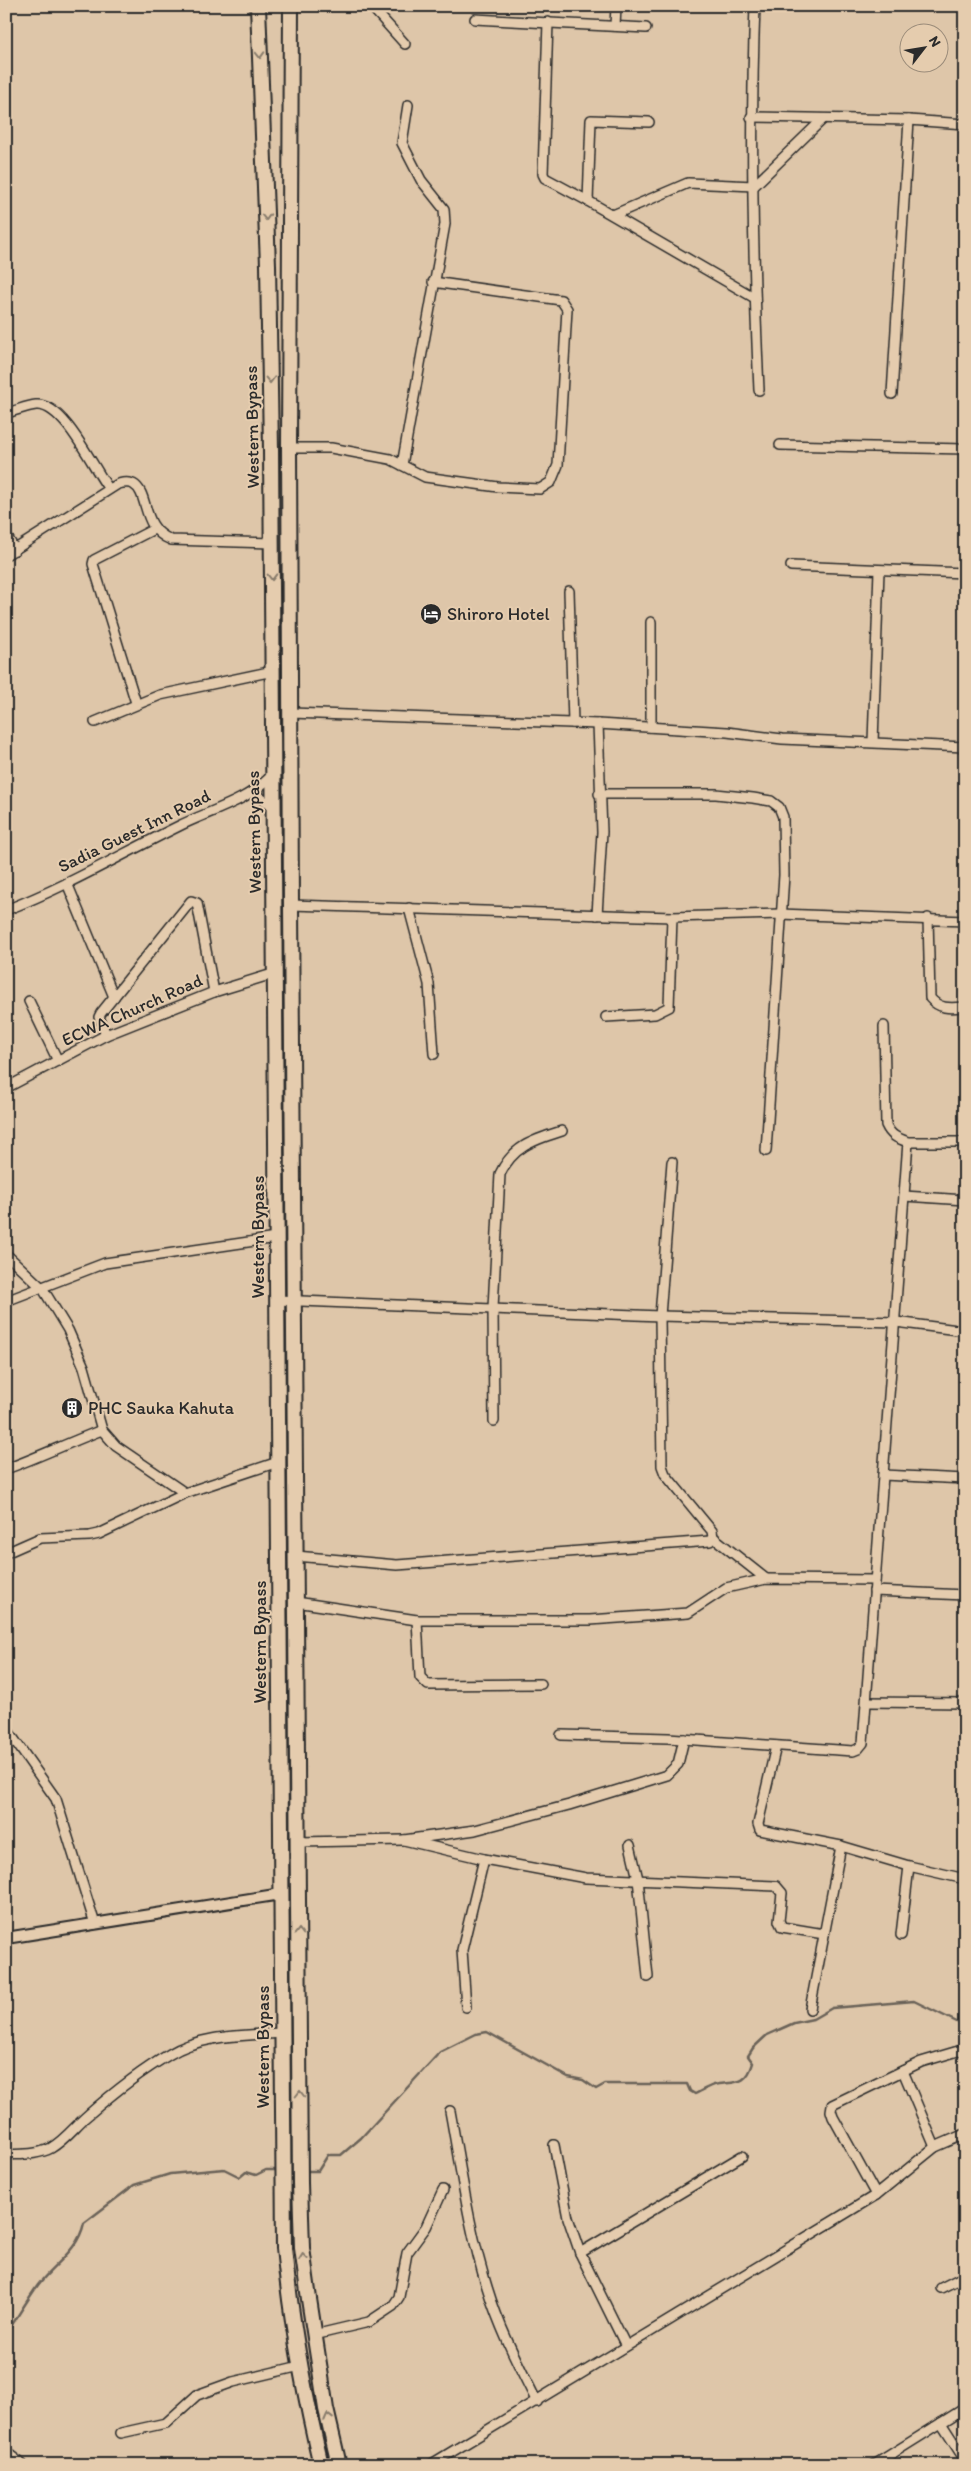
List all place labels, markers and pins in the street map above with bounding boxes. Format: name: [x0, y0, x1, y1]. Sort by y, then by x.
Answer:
hotel icon: Shiroro Hotel: [419, 602, 443, 626]
place label: Shiroro Hotel: [447, 603, 550, 625]
building icon: PHC Sauka Kahuta: [60, 1396, 84, 1420]
place label: PHC Sauka Kahuta: [88, 1397, 235, 1419]

